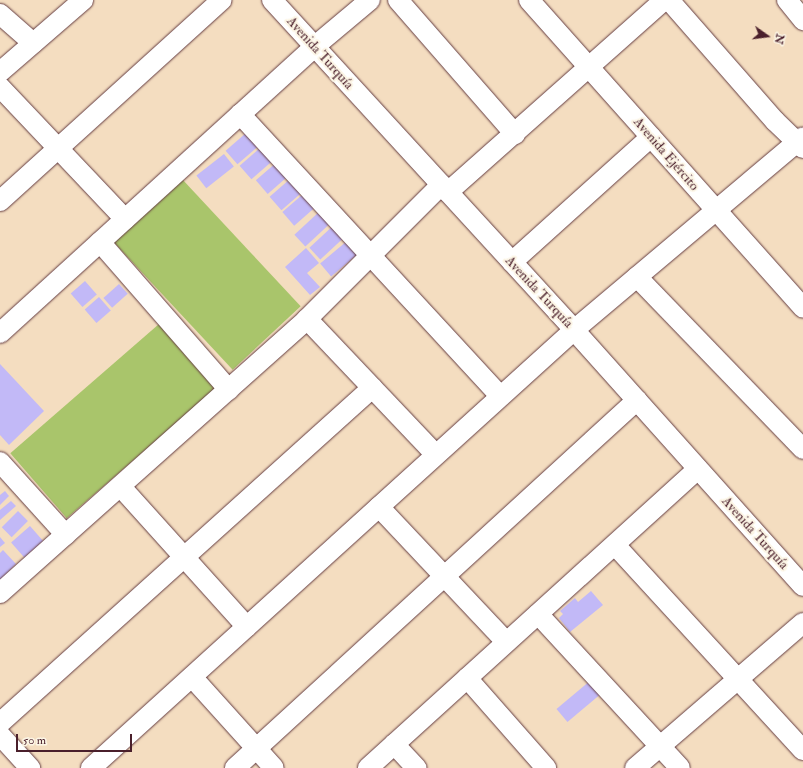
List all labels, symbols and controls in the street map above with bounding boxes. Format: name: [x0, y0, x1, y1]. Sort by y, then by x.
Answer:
street label: Avenida Turquía: [283, 13, 357, 93]
north arrow: [747, 16, 787, 56]
text: N: [772, 33, 787, 45]
street label: Avenida Ejército: [630, 114, 702, 194]
street label: Avenida Turquía: [501, 253, 577, 331]
street label: Avenida Turquía: [718, 493, 792, 573]
scale bar: [18, 726, 134, 752]
text: 50 m: [23, 733, 46, 748]

